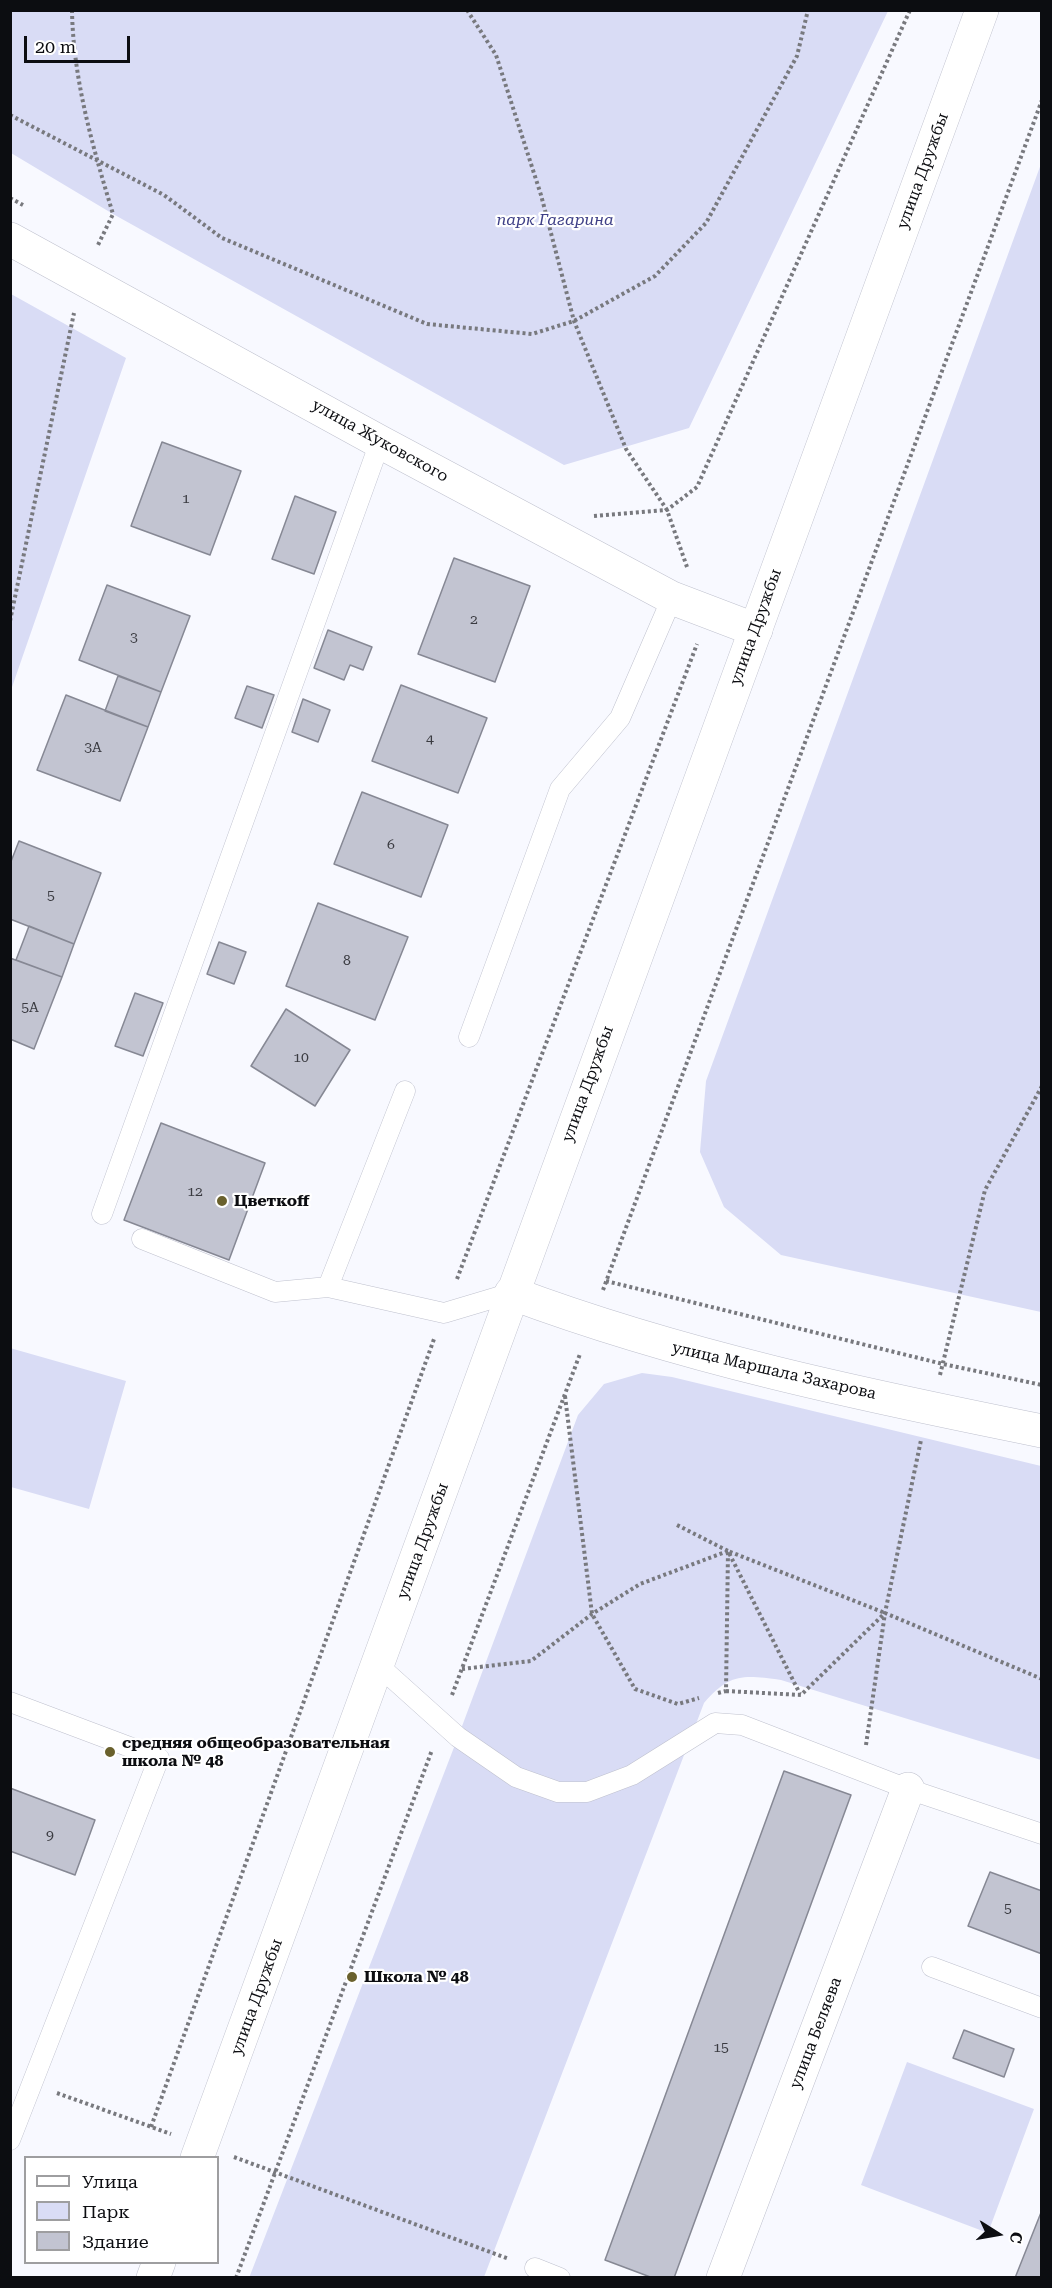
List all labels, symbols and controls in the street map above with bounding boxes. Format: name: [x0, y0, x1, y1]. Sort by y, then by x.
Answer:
scale bar: [27, 24, 134, 62]
text: 20 m: [35, 36, 76, 57]
street label: улица Дружбы: [893, 110, 953, 232]
park label: парк Гагарина: [496, 210, 614, 230]
street label: улица Жуковского: [308, 395, 452, 487]
house number: 1: [182, 491, 190, 507]
street label: улица Дружбы: [726, 566, 786, 688]
house number: 2: [470, 612, 478, 628]
house number: 3: [130, 630, 138, 646]
house number: 4: [426, 731, 434, 747]
house number: 3А: [84, 740, 102, 756]
house number: 6: [387, 837, 395, 853]
house number: 5: [47, 888, 55, 904]
house number: 8: [343, 953, 351, 969]
house number: 5А: [21, 1000, 39, 1016]
street label: улица Дружбы: [558, 1023, 618, 1145]
house number: 10: [293, 1050, 309, 1066]
house number: 12: [187, 1184, 203, 1200]
place label: Цветкоff: [234, 1191, 309, 1211]
marker: Цветкоff: [215, 1194, 229, 1208]
street label: улица Маршала Захарова: [670, 1338, 878, 1404]
street label: улица Дружбы: [393, 1480, 453, 1602]
place label: средняя общеобразовательная школа № 48: [122, 1733, 390, 1771]
marker: средняя общеобразовательная школа № 48: [103, 1745, 117, 1759]
house number: 9: [46, 1828, 54, 1844]
house number: 5: [1004, 1901, 1012, 1917]
street label: улица Дружбы: [227, 1936, 287, 2058]
place label: Школа № 48: [364, 1967, 469, 1987]
marker: Школа № 48: [345, 1970, 359, 1984]
street label: улица Беляева: [786, 1975, 846, 2091]
house number: 15: [713, 2040, 729, 2056]
legend: [24, 2156, 219, 2264]
text: Улица: [82, 2171, 138, 2192]
text: Парк: [82, 2201, 130, 2222]
north arrow: [968, 2204, 1028, 2264]
text: С: [1006, 2230, 1027, 2245]
text: Здание: [82, 2231, 149, 2252]

